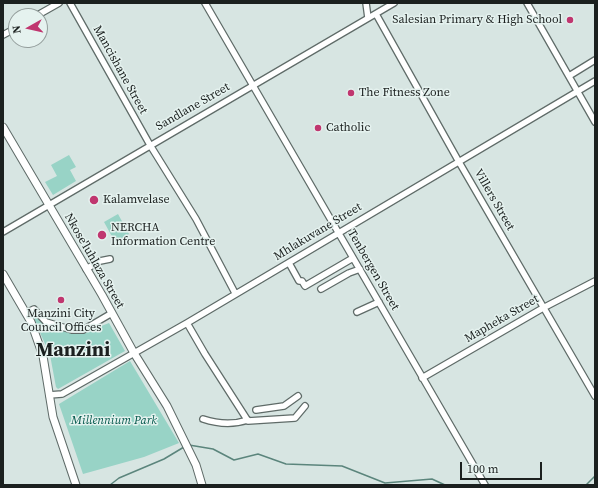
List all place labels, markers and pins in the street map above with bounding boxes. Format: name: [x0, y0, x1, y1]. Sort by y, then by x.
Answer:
place label: Salesian Primary & High School: [392, 13, 562, 27]
marker: Salesian Primary & High School: [565, 15, 575, 25]
place label: The Fitness Zone: [359, 86, 450, 100]
marker: The Fitness Zone: [346, 88, 356, 98]
place label: Catholic: [326, 121, 370, 135]
marker: Catholic: [313, 123, 323, 133]
place label: Kalamvelase: [103, 193, 170, 207]
marker: Kalamvelase: [88, 194, 100, 206]
place label: NERCHA Information Centre: [111, 221, 215, 249]
marker: NERCHA Information Centre: [96, 229, 108, 241]
marker: Manzini City Council Offices: [56, 295, 66, 305]
place label: Manzini City Council Offices: [21, 307, 101, 335]

